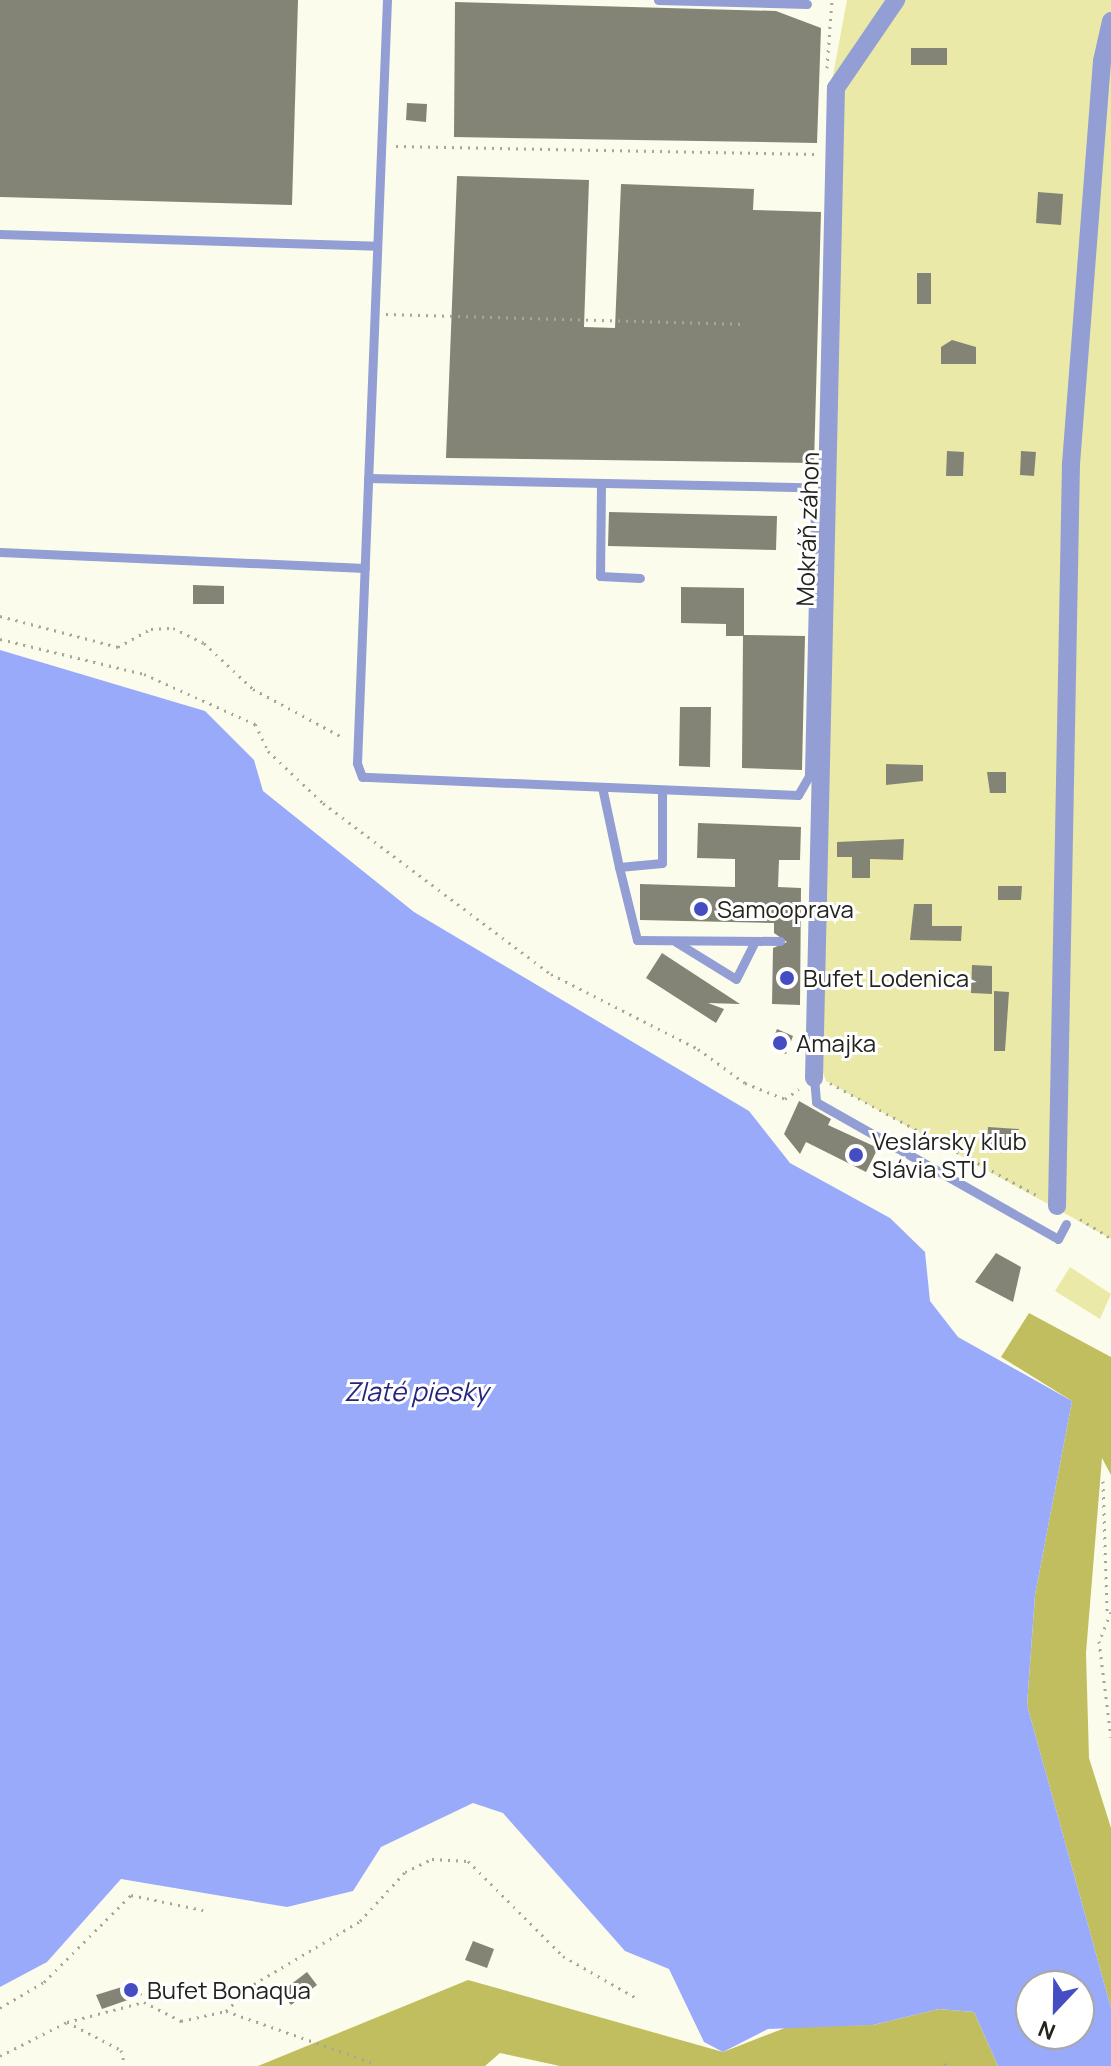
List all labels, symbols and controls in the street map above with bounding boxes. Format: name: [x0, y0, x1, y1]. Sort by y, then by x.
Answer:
street label: Mokráň záhon: [790, 451, 824, 607]
place label: Samooprava: [717, 895, 854, 923]
marker: Samooprava: [692, 900, 710, 918]
place label: Bufet Lodenica: [803, 964, 969, 992]
marker: Bufet Lodenica: [778, 969, 796, 987]
place label: Amajka: [796, 1029, 876, 1057]
marker: Amajka: [771, 1034, 789, 1052]
place label: Veslársky klub Slávia STU: [872, 1127, 1027, 1183]
marker: Veslársky klub Slávia STU: [847, 1146, 865, 1164]
water label: Zlaté piesky: [344, 1376, 488, 1408]
north arrow: [1015, 1970, 1095, 2050]
place label: Bufet Bonaqua: [147, 1976, 311, 2004]
marker: Bufet Bonaqua: [122, 1981, 140, 1999]
text: N: [1034, 2014, 1060, 2047]

